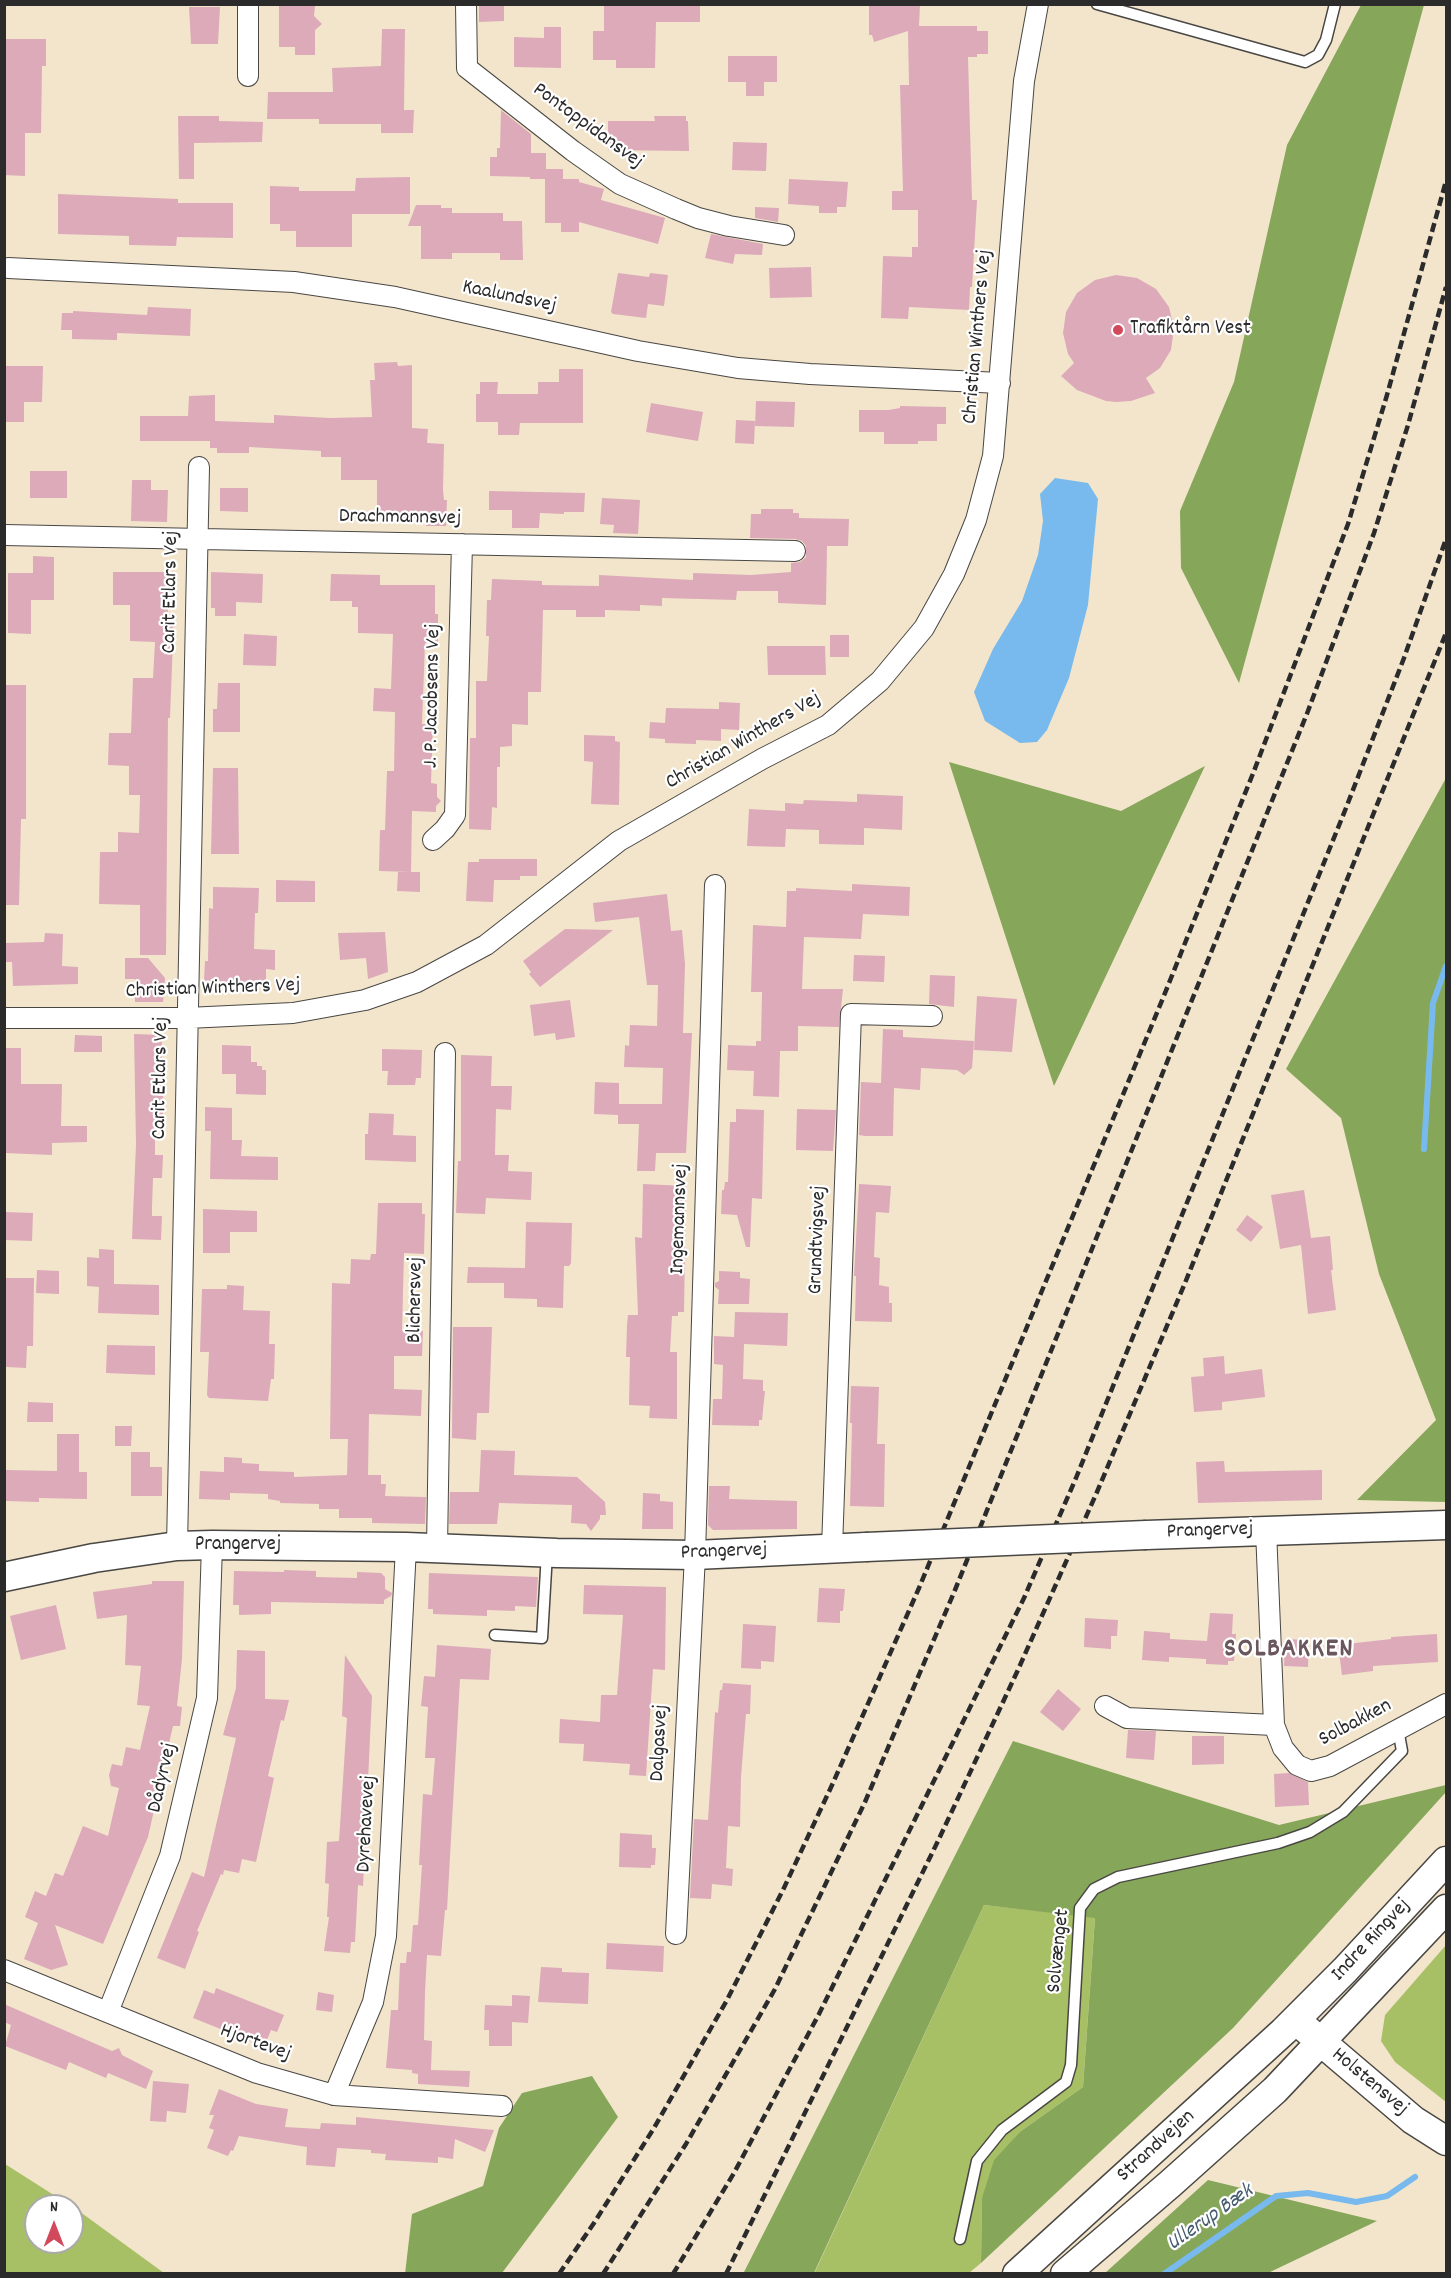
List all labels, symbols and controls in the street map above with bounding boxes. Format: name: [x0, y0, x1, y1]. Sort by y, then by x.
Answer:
street label: Pontoppidansvej: [527, 78, 647, 176]
street label: Christian Winthers Vej: [959, 249, 999, 425]
street label: Kaalundsvej: [460, 276, 558, 320]
place label: Trafiktårn Vest: [1130, 317, 1251, 343]
marker: Trafiktårn Vest: [1111, 323, 1125, 337]
street label: Drachmannsvej: [339, 505, 461, 533]
street label: Carit Etlars Vej: [158, 530, 186, 654]
street label: J. P. Jacobsens Vej: [420, 624, 448, 768]
street label: Christian Winthers Vej: [662, 687, 826, 797]
street label: Christian Winthers Vej: [125, 974, 301, 1006]
street label: Carit Etlars Vej: [148, 1016, 176, 1140]
street label: Ingemannsvej: [666, 1163, 696, 1275]
street label: Grundtvigsvej: [805, 1185, 833, 1295]
street label: Blichersvej: [404, 1257, 430, 1343]
street label: Prangervej: [1166, 1518, 1254, 1546]
street label: Prangervej: [195, 1533, 281, 1559]
street label: Prangervej: [680, 1539, 768, 1567]
district label: SOLBAKKEN: [1224, 1635, 1354, 1667]
street label: Solbakken: [1315, 1694, 1397, 1754]
street label: Dalgasvej: [646, 1704, 676, 1782]
street label: Dådyrvej: [144, 1741, 184, 1815]
street label: Dyrehavevej: [353, 1775, 383, 1873]
street label: Indre Ringvej: [1327, 1894, 1417, 1988]
street label: Solvænget: [1043, 1908, 1077, 1994]
street label: Hjortevej: [216, 2020, 294, 2068]
street label: Holstensvej: [1325, 2043, 1413, 2123]
street label: Strandvejen: [1113, 2105, 1201, 2189]
water label: Ullerup Bæk: [1163, 2180, 1259, 2258]
north arrow: [24, 2194, 84, 2254]
text: N: [50, 2196, 58, 2219]

